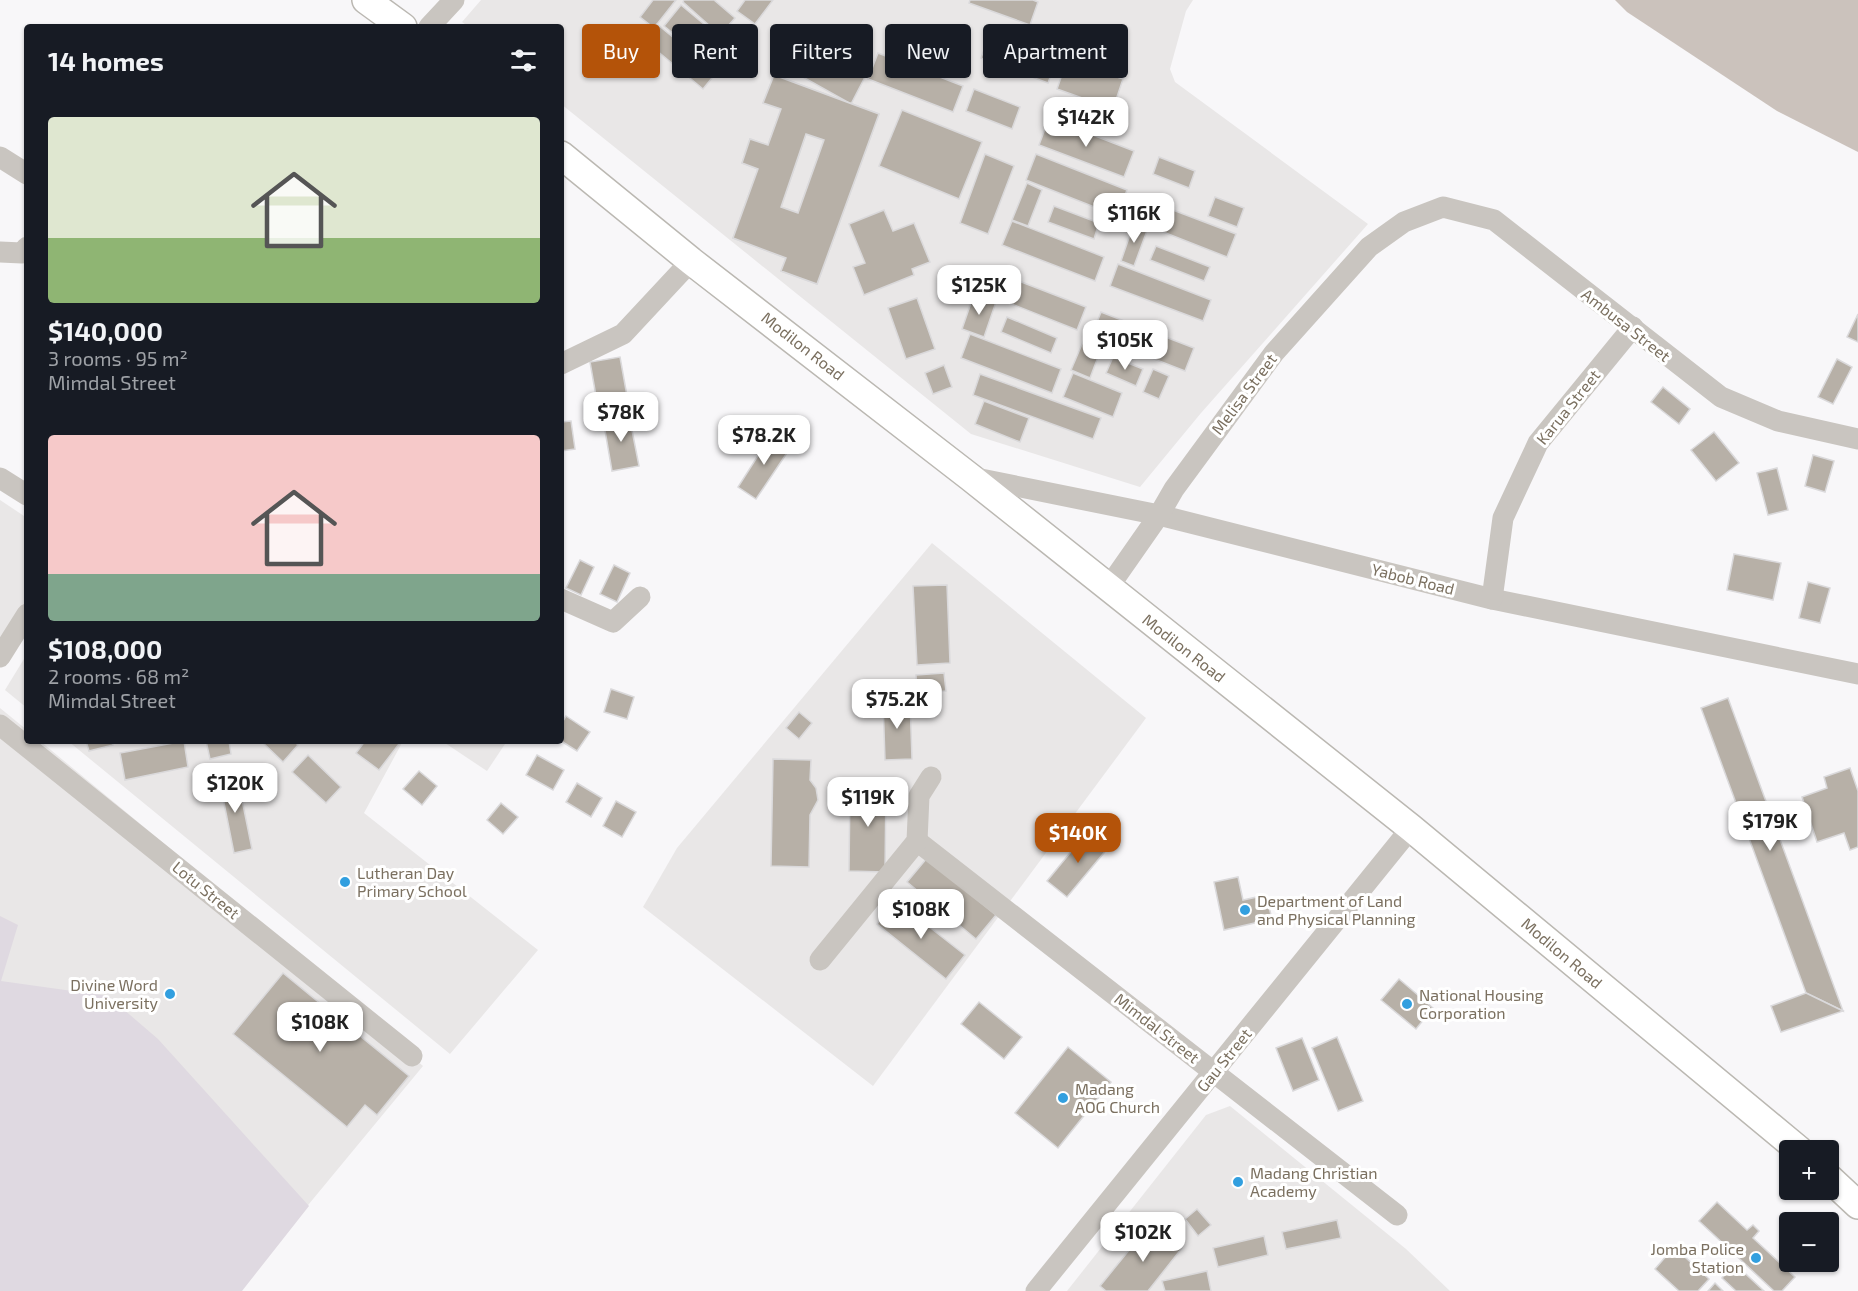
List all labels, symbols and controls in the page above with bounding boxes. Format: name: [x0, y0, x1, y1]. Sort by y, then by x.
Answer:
chip: Buy: [582, 24, 660, 78]
chip: Rent: [672, 24, 758, 78]
chip: Filters: [770, 24, 873, 78]
chip: New: [885, 24, 971, 78]
chip: Apartment: [983, 24, 1128, 78]
icon: filters: [507, 44, 540, 77]
text: 14 homes: [48, 45, 164, 76]
pin: $142K: [1044, 97, 1128, 148]
text: $142K: [1057, 104, 1115, 128]
icon: home: [240, 156, 348, 264]
pin: $116K: [1092, 193, 1176, 244]
text: $116K: [1107, 200, 1161, 224]
pin: $125K: [937, 265, 1021, 316]
text: $125K: [951, 272, 1007, 296]
street label: Ambusa Street: [1578, 284, 1674, 365]
street label: Modilon Road: [758, 307, 848, 384]
text: $140,000: [48, 315, 163, 346]
pin: $105K: [1083, 320, 1167, 371]
text: $105K: [1097, 327, 1153, 351]
text: 3 rooms · 95 m²: [48, 346, 188, 370]
street label: Melisa Street: [1207, 350, 1280, 438]
street label: Karua Street: [1532, 366, 1604, 448]
text: Mimdal Street: [48, 370, 176, 394]
pin: $78K: [585, 392, 657, 443]
text: $78K: [597, 399, 645, 423]
pin: $78.2K: [715, 415, 813, 466]
text: $78.2K: [732, 422, 796, 446]
icon: home: [240, 474, 348, 582]
street label: Yabob Road: [1370, 559, 1457, 598]
street label: Modilon Road: [1139, 609, 1229, 686]
text: $108,000: [48, 633, 162, 664]
text: 2 rooms · 68 m²: [48, 664, 189, 688]
pin: $75.2K: [848, 679, 946, 730]
text: $75.2K: [866, 686, 928, 710]
text: Mimdal Street: [48, 688, 176, 712]
pin: $120K: [193, 763, 277, 814]
text: $120K: [206, 770, 264, 794]
pin: $119K: [826, 777, 910, 828]
text: $119K: [841, 784, 895, 808]
pin: $179K: [1728, 801, 1812, 852]
text: $179K: [1742, 808, 1798, 832]
pin: $140K: [1036, 813, 1120, 864]
text: $140K: [1049, 820, 1107, 844]
street label: Lotu Street: [169, 857, 244, 922]
place label: Lutheran Day Primary School: [357, 863, 467, 900]
marker: Lutheran Day Primary School: [338, 875, 352, 889]
pin: $108K: [879, 889, 963, 940]
place label: Department of Land and Physical Planning: [1257, 891, 1415, 928]
text: $108K: [892, 896, 950, 920]
marker: Department of Land and Physical Planning: [1238, 903, 1252, 917]
street label: Modilon Road: [1518, 913, 1607, 992]
place label: Divine Word University: [70, 975, 159, 1012]
place label: National Housing Corporation: [1419, 985, 1544, 1022]
marker: Divine Word University: [163, 987, 177, 1001]
street label: Mimdal Street: [1111, 989, 1203, 1067]
marker: National Housing Corporation: [1400, 997, 1414, 1011]
pin: $108K: [278, 1002, 362, 1053]
text: $108K: [291, 1009, 349, 1033]
street label: Gau Street: [1192, 1024, 1255, 1095]
place label: Madang AOG Church: [1075, 1079, 1160, 1116]
marker: Madang AOG Church: [1056, 1091, 1070, 1105]
map controls: [1779, 1140, 1839, 1272]
button: +: [1779, 1140, 1839, 1200]
place label: Madang Christian Academy: [1250, 1163, 1378, 1200]
marker: Madang Christian Academy: [1231, 1175, 1245, 1189]
pin: $102K: [1101, 1212, 1185, 1263]
button: −: [1779, 1212, 1839, 1272]
text: $102K: [1114, 1219, 1172, 1243]
place label: Jomba Police Station: [1651, 1239, 1744, 1276]
marker: Jomba Police Station: [1749, 1251, 1763, 1265]

